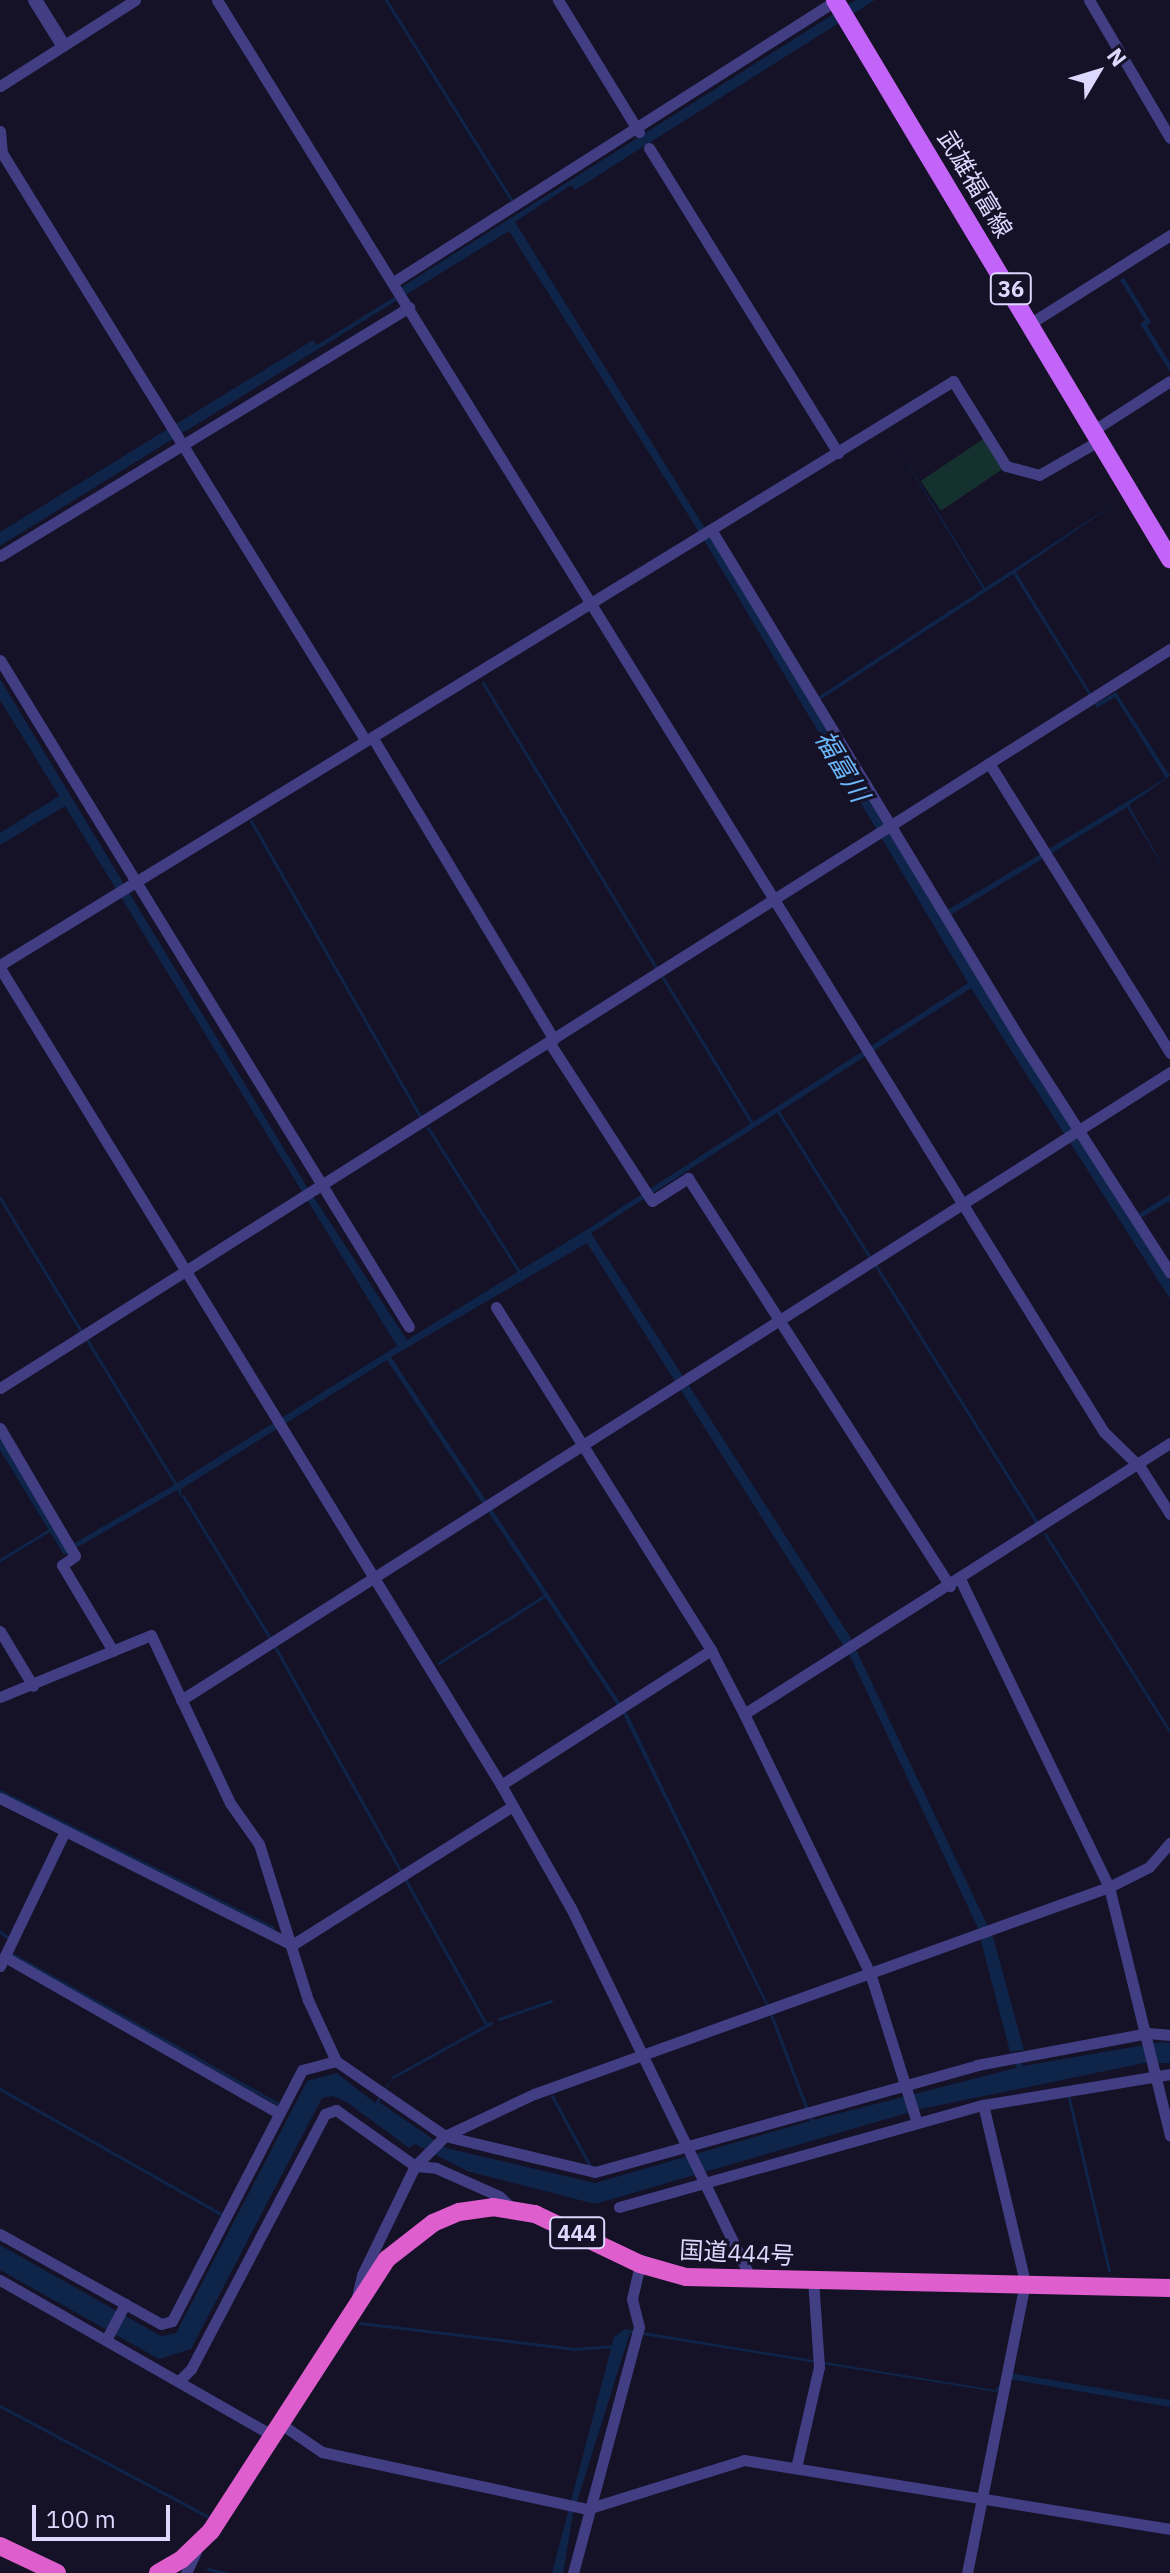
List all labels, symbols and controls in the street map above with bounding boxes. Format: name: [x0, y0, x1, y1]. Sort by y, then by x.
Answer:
north arrow: [1058, 32, 1138, 112]
text: N: [1101, 42, 1134, 72]
street label: 武雄福富線: [932, 125, 1018, 243]
road number: 36: [989, 271, 1033, 307]
water label: 福富川: [809, 725, 875, 807]
road number: 444: [549, 2215, 605, 2251]
street label: 国道444号: [679, 2236, 795, 2270]
scale bar: [36, 2489, 174, 2539]
text: 100 m: [46, 2503, 116, 2535]

